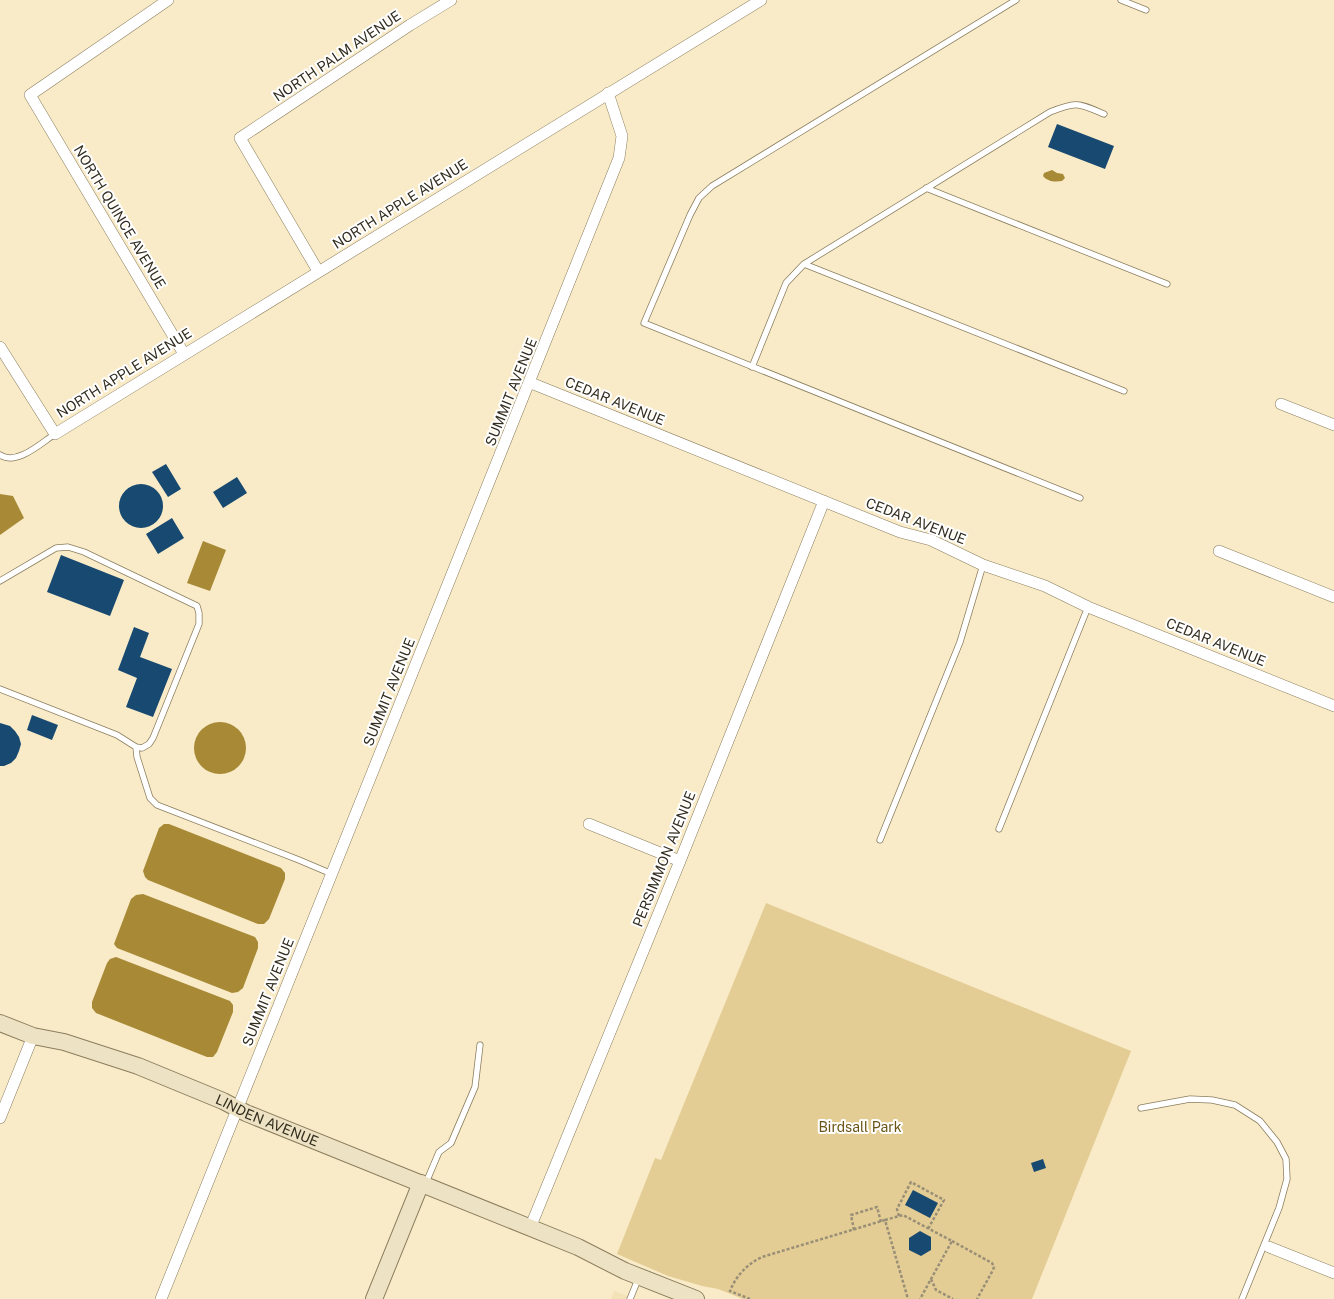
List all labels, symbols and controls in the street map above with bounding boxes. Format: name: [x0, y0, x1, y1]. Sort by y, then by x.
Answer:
street label: NORTH PALM AVENUE: [270, 7, 404, 105]
street label: NORTH QUINCE AVENUE: [71, 142, 169, 292]
street label: NORTH APPLE AVENUE: [330, 156, 470, 252]
street label: NORTH APPLE AVENUE: [54, 325, 194, 421]
street label: SUMMIT AVENUE: [482, 336, 540, 448]
street label: CEDAR AVENUE: [563, 374, 667, 428]
street label: CEDAR AVENUE: [864, 495, 968, 547]
street label: CEDAR AVENUE: [1164, 615, 1268, 669]
street label: SUMMIT AVENUE: [360, 636, 418, 748]
street label: PERSIMMON AVENUE: [629, 789, 699, 929]
street label: SUMMIT AVENUE: [239, 936, 297, 1048]
street label: LINDEN AVENUE: [213, 1091, 321, 1149]
park label: Birdsall Park: [818, 1119, 902, 1135]

